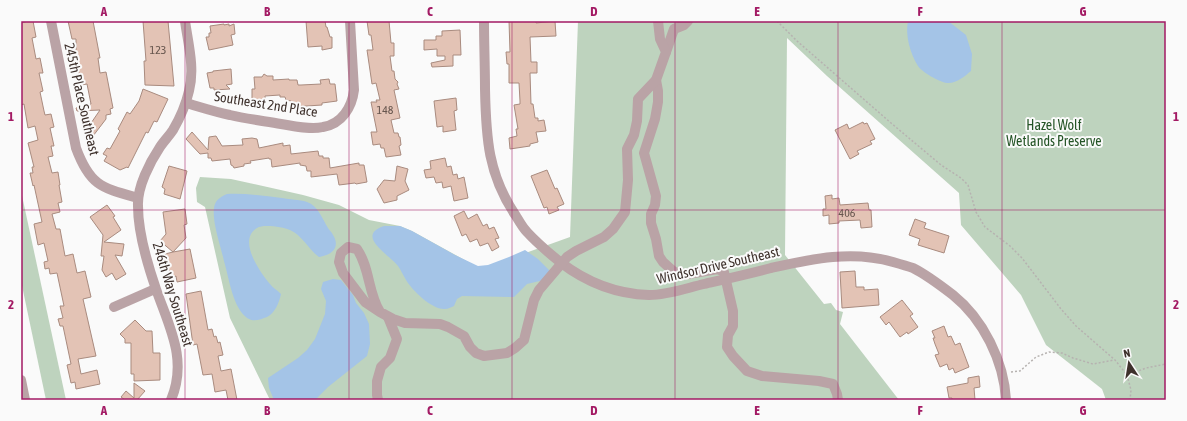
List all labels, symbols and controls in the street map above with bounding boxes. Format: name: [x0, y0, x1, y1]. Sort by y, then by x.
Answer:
text: A: [100, 4, 108, 19]
text: B: [264, 4, 271, 19]
text: C: [427, 4, 433, 19]
text: D: [590, 4, 598, 19]
text: E: [754, 4, 760, 19]
text: F: [917, 4, 923, 19]
text: G: [1080, 4, 1087, 19]
street label: 245th Place Southeast: [61, 41, 103, 157]
house number: 123: [150, 43, 166, 57]
street label: Southeast 2nd Place: [213, 88, 319, 120]
house number: 148: [377, 103, 394, 117]
text: 1: [8, 109, 14, 124]
text: 1: [1173, 109, 1179, 124]
park label: Hazel Wolf Wetlands Preserve: [1006, 117, 1102, 149]
house number: 406: [839, 206, 856, 220]
street label: 246th Way Southeast: [150, 240, 196, 348]
street label: Windsor Drive Southeast: [655, 243, 781, 287]
text: 2: [8, 297, 14, 312]
text: 2: [1173, 297, 1179, 312]
north arrow: [1109, 343, 1149, 383]
text: N: [1122, 347, 1131, 360]
text: A: [100, 403, 108, 418]
text: B: [264, 403, 271, 418]
text: C: [427, 403, 433, 418]
text: D: [590, 403, 598, 418]
text: E: [754, 403, 760, 418]
text: F: [917, 403, 923, 418]
text: G: [1080, 403, 1087, 418]

